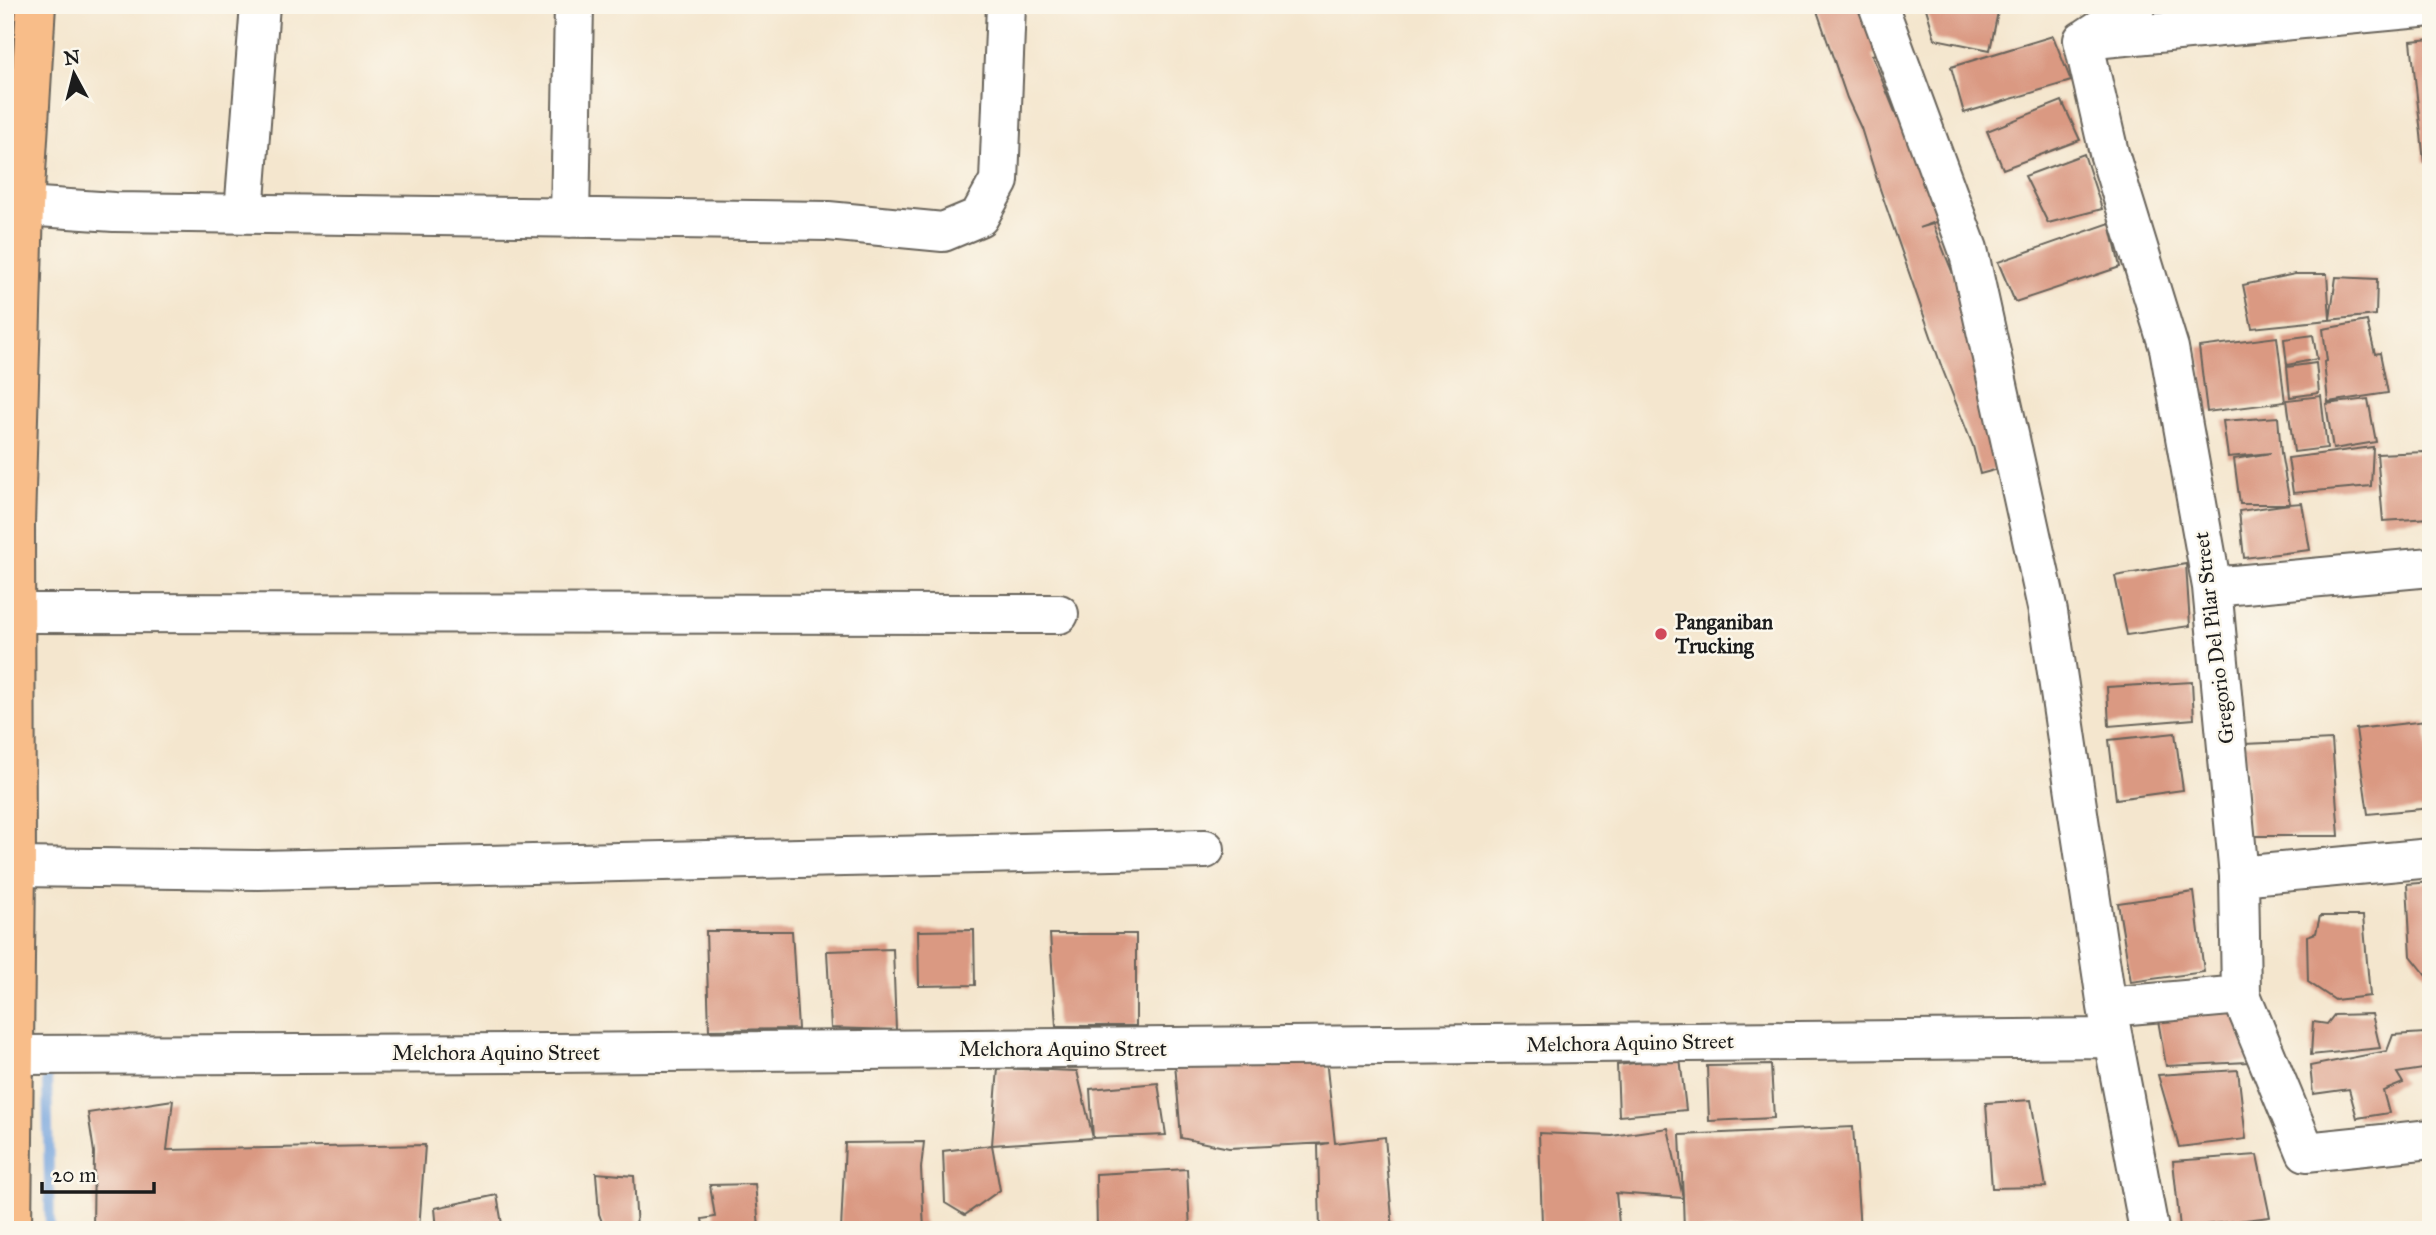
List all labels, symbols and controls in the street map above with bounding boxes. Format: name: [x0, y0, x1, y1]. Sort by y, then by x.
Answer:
north arrow: [38, 38, 108, 108]
text: N: [63, 45, 81, 70]
street label: Gregorio Del Pilar Street: [2188, 530, 2240, 746]
place label: Panganiban Trucking: [1674, 609, 1774, 659]
marker: Panganiban Trucking: [1653, 626, 1669, 642]
street label: Melchora Aquino Street: [1526, 1028, 1735, 1058]
street label: Melchora Aquino Street: [959, 1036, 1168, 1062]
street label: Melchora Aquino Street: [392, 1040, 601, 1066]
scale bar: [42, 1151, 154, 1195]
text: 20 m: [52, 1162, 97, 1188]

